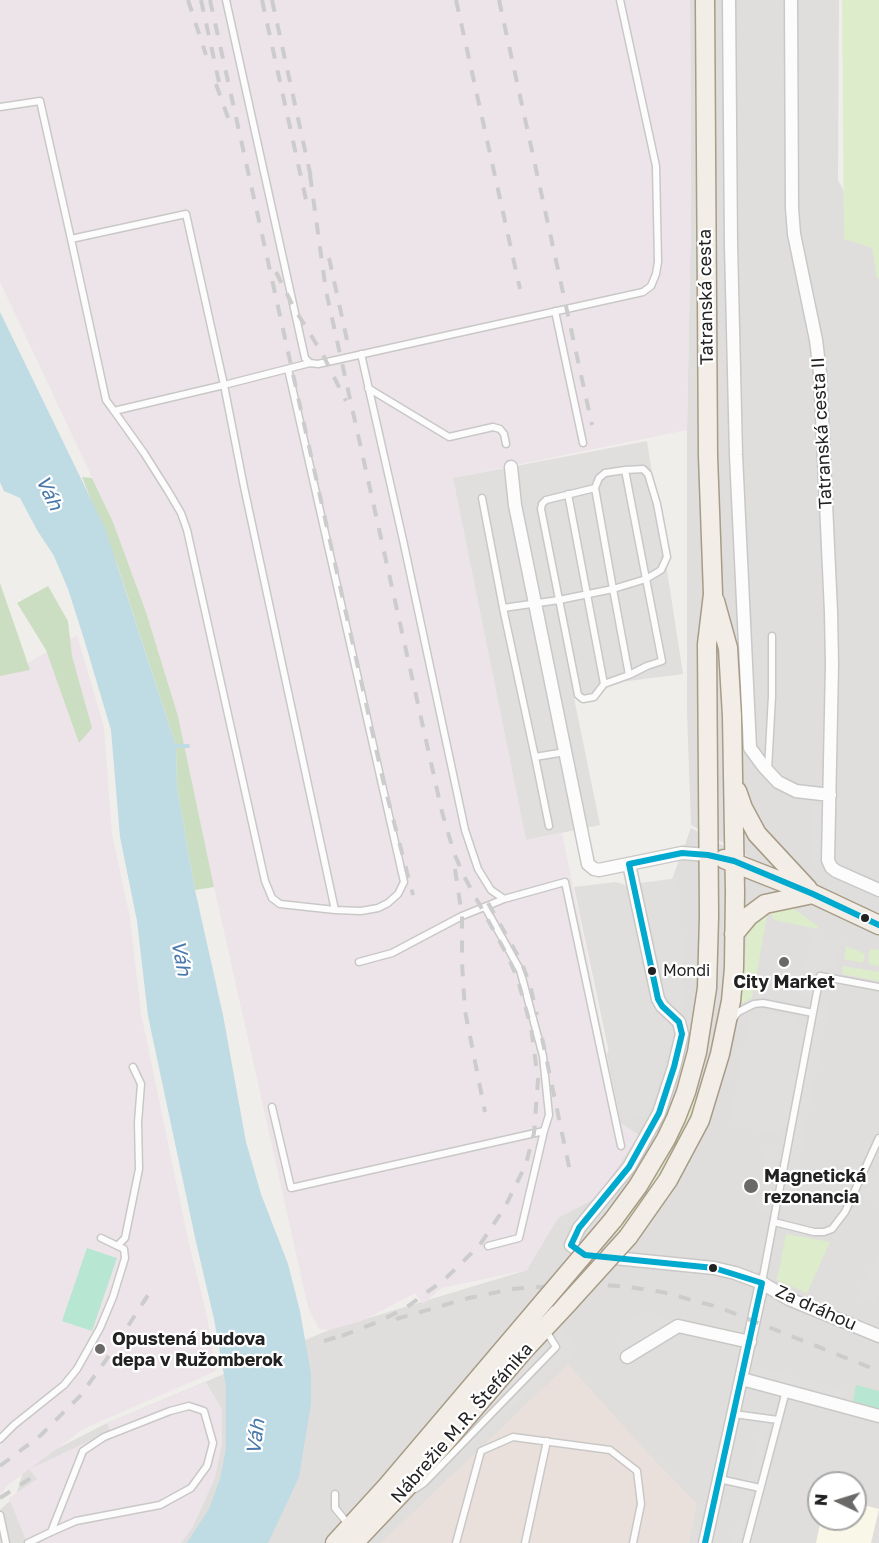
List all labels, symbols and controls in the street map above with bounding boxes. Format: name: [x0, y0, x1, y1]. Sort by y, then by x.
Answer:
street label: Tatranská cesta: [694, 229, 718, 365]
street label: Tatranská cesta II: [807, 357, 837, 509]
water label: Váh: [30, 472, 68, 514]
unlabelled marker: [859, 912, 871, 924]
water label: Váh: [166, 938, 196, 978]
marker: City Market: [777, 955, 791, 969]
place label: Mondi: [663, 961, 710, 981]
marker: Mondi: [646, 965, 658, 977]
place label: City Market: [733, 971, 835, 993]
place label: Magnetická rezonancia: [764, 1165, 866, 1208]
marker: Magnetická rezonancia: [742, 1177, 760, 1195]
unlabelled marker: [707, 1262, 719, 1274]
street label: Za dráhou: [772, 1281, 860, 1335]
place label: Opustená budova depa v Ružomberok: [112, 1328, 283, 1370]
street label: Nábrežie M.R. Štefánika: [387, 1338, 537, 1508]
marker: Opustená budova depa v Ružomberok: [93, 1342, 107, 1356]
water label: Váh: [242, 1418, 270, 1456]
north arrow: [807, 1471, 867, 1531]
text: N: [811, 1493, 831, 1507]

